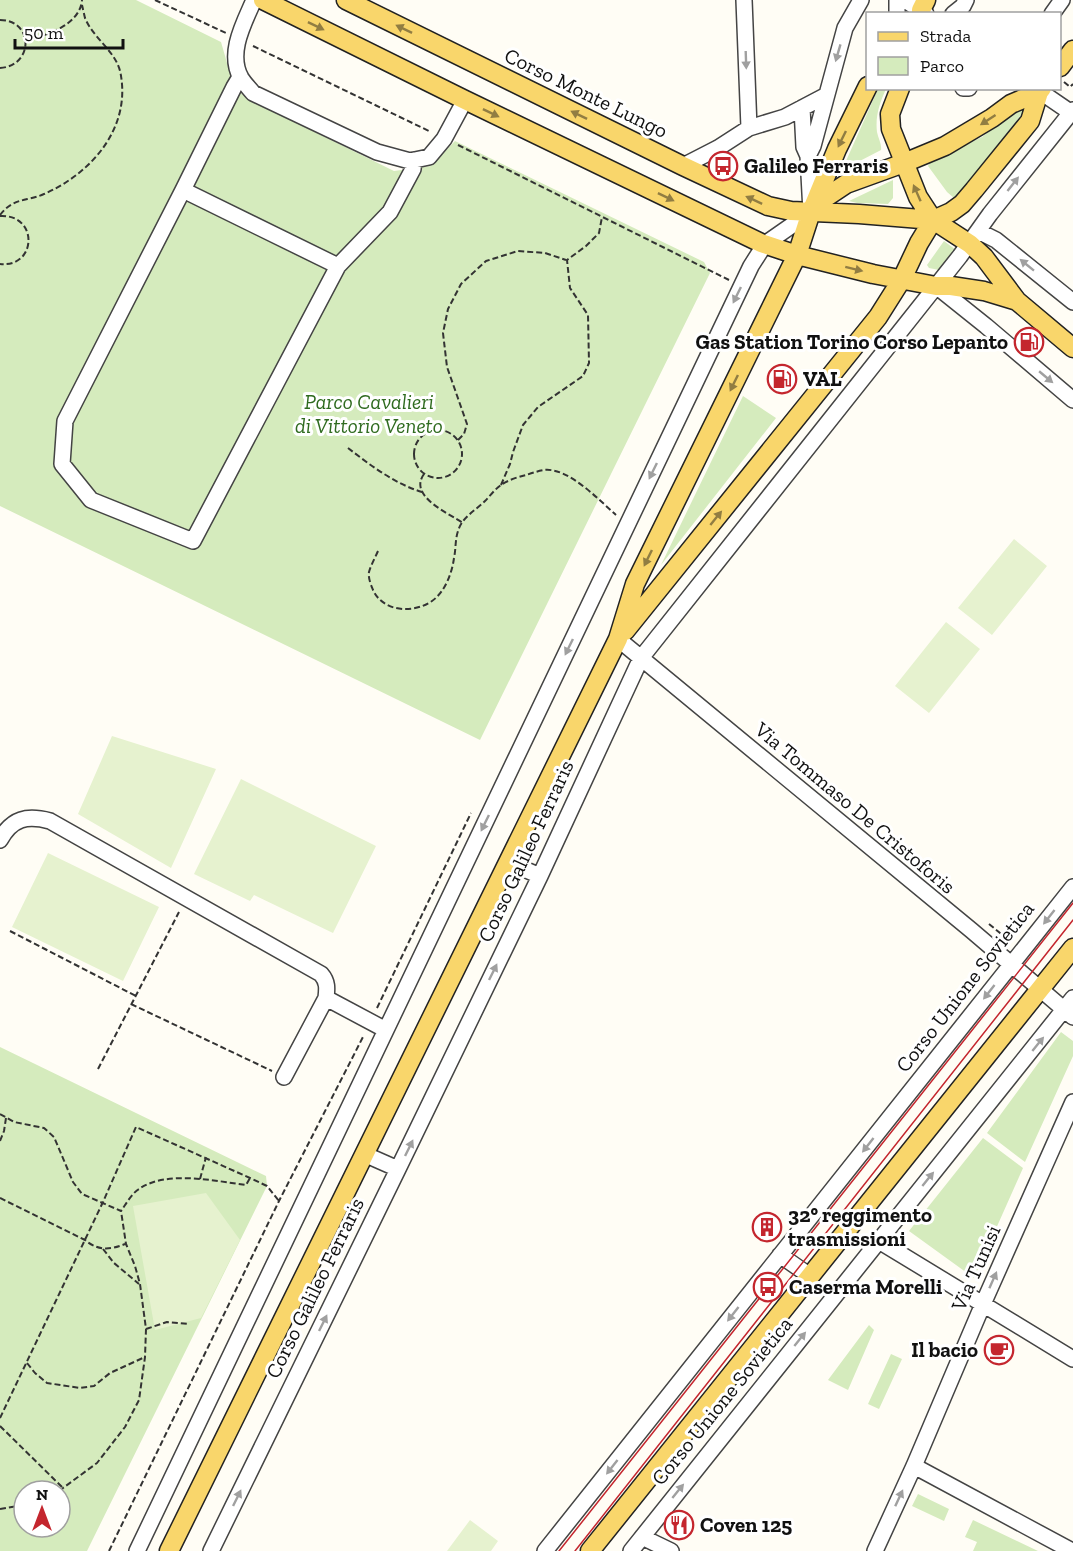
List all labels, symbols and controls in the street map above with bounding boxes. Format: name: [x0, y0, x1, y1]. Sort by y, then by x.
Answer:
scale bar: [15, 12, 123, 50]
legend: [866, 12, 1061, 90]
one-way arrow: [307, 21, 324, 31]
text: 50 m: [24, 22, 64, 44]
one-way arrow: [395, 24, 412, 33]
text: Strada: [920, 25, 971, 47]
street label: Corso Monte Lungo: [501, 42, 672, 143]
one-way arrow: [832, 44, 842, 62]
one-way arrow: [742, 51, 751, 70]
text: Parco: [920, 55, 964, 77]
one-way arrow: [482, 108, 499, 117]
one-way arrow: [570, 110, 588, 120]
one-way arrow: [981, 114, 997, 126]
one-way arrow: [837, 130, 846, 147]
bus stop icon: Galileo Ferraris: [707, 150, 739, 182]
place label: Galileo Ferraris: [744, 153, 889, 178]
one-way arrow: [1007, 176, 1020, 192]
one-way arrow: [912, 184, 921, 201]
one-way arrow: [658, 193, 675, 202]
one-way arrow: [746, 195, 763, 204]
one-way arrow: [1020, 260, 1035, 272]
one-way arrow: [845, 265, 863, 274]
one-way arrow: [732, 286, 742, 304]
fuel station icon: Gas Station Torino Corso Lepanto: [1013, 326, 1045, 358]
place label: Gas Station Torino Corso Lepanto: [696, 329, 1008, 354]
fuel station icon: VAL: [766, 363, 798, 395]
place label: VAL: [803, 366, 842, 391]
one-way arrow: [1038, 371, 1054, 384]
one-way arrow: [729, 375, 739, 392]
park label: Parco Cavalieri di Vittorio Veneto: [295, 389, 443, 438]
one-way arrow: [648, 462, 658, 480]
one-way arrow: [709, 510, 722, 526]
one-way arrow: [643, 550, 653, 567]
one-way arrow: [564, 638, 574, 656]
street label: Via Tommaso De Cristoforis: [749, 716, 961, 899]
street label: Corso Galileo Ferraris: [472, 756, 579, 946]
one-way arrow: [480, 814, 490, 832]
street label: Corso Unione Sovietica: [890, 896, 1039, 1077]
one-way arrow: [1044, 909, 1056, 924]
one-way arrow: [489, 964, 498, 981]
one-way arrow: [984, 985, 996, 1000]
one-way arrow: [1031, 1036, 1044, 1052]
one-way arrow: [861, 1137, 874, 1153]
one-way arrow: [404, 1140, 413, 1157]
one-way arrow: [922, 1171, 935, 1187]
street label: Corso Galileo Ferraris: [260, 1193, 369, 1382]
place label: 32° reggimento trasmissioni: [788, 1202, 932, 1251]
building icon: 32° reggimento trasmissioni: [751, 1211, 783, 1243]
street label: Via Tunisi: [945, 1221, 1006, 1316]
bus stop icon: Caserma Morelli: [752, 1271, 784, 1303]
one-way arrow: [988, 1271, 998, 1289]
place label: Caserma Morelli: [789, 1274, 942, 1299]
one-way arrow: [727, 1306, 740, 1322]
street label: Corso Unione Sovietica: [646, 1311, 797, 1490]
one-way arrow: [318, 1315, 328, 1332]
one-way arrow: [793, 1332, 806, 1347]
cafe icon: Il bacio: [983, 1334, 1015, 1366]
place label: Il bacio: [911, 1337, 978, 1362]
one-way arrow: [606, 1459, 619, 1475]
north arrow: [12, 1479, 72, 1539]
one-way arrow: [672, 1484, 684, 1499]
text: N: [36, 1485, 48, 1504]
one-way arrow: [894, 1488, 904, 1506]
one-way arrow: [233, 1490, 242, 1507]
restaurant icon: Coven 125: [663, 1509, 695, 1541]
place label: Coven 125: [700, 1512, 792, 1537]

